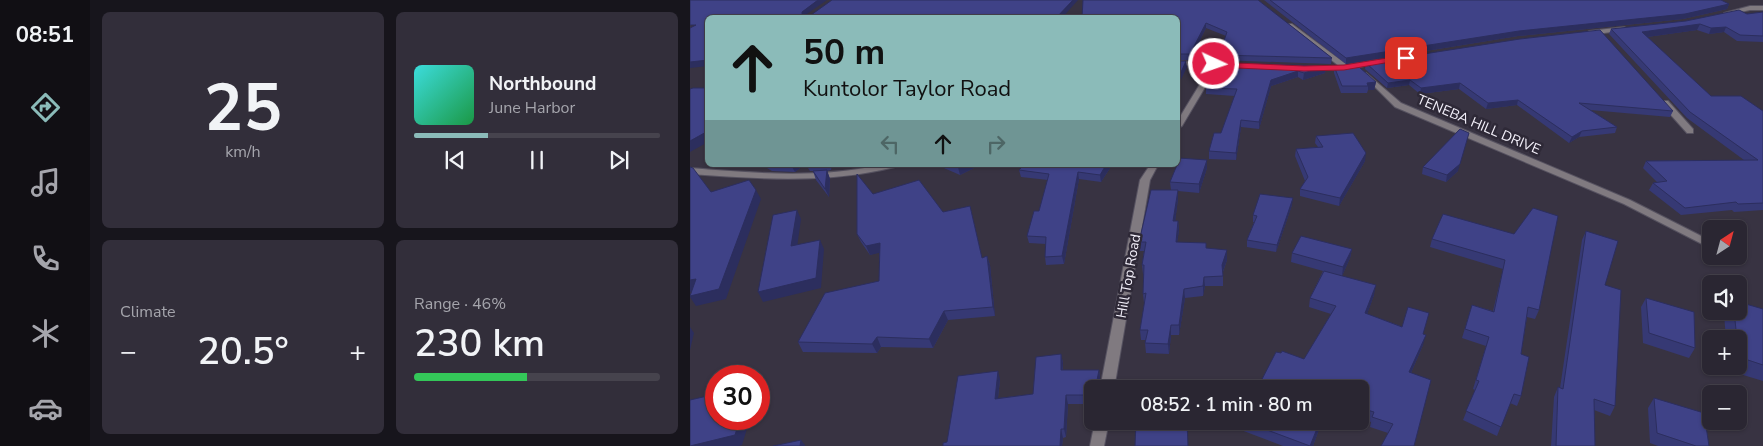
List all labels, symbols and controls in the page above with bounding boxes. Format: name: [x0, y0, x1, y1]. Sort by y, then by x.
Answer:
text: 08:51: [16, 20, 74, 50]
text: 50 m: [803, 29, 885, 76]
icon: ahead: [720, 35, 785, 100]
position arrow: [1187, 37, 1239, 89]
pin: [1385, 37, 1427, 79]
icon: arrive: [1392, 44, 1420, 72]
text: 25: [204, 64, 282, 153]
text: Northbound: [489, 71, 596, 97]
text: Kuntolor Taylor Road: [803, 74, 1011, 104]
icon: directions: [28, 90, 63, 125]
street label: TENEBA HILL DRIVE: [1414, 90, 1543, 159]
text: June Harbor: [489, 97, 575, 119]
icon: left: [876, 130, 904, 158]
icon: ahead: [929, 130, 957, 158]
icon: right: [982, 130, 1010, 158]
text: km/h: [225, 141, 261, 163]
icon: previous: [441, 146, 469, 174]
icon: pause: [523, 146, 551, 174]
icon: next: [605, 146, 633, 174]
icon: music: [28, 165, 63, 200]
north arrow: [1702, 220, 1748, 265]
map controls: [1702, 220, 1747, 430]
street label: Hill Top Road: [1112, 232, 1145, 320]
icon: phone: [28, 241, 63, 276]
button: sound: [1702, 275, 1747, 320]
text: Range · 46%: [414, 293, 506, 315]
text: Climate: [120, 301, 175, 323]
icon: climate: [28, 316, 63, 351]
text: 230 km: [414, 318, 545, 369]
text: 20.5°: [197, 326, 289, 377]
button: +: [1702, 330, 1747, 375]
text: −: [120, 333, 137, 371]
text: +: [349, 333, 366, 371]
speed limit sign: 30: [705, 365, 770, 430]
button: −: [1702, 385, 1747, 430]
icon: car: [28, 391, 63, 426]
text: 08:52 · 1 min · 80 m: [1141, 392, 1312, 418]

